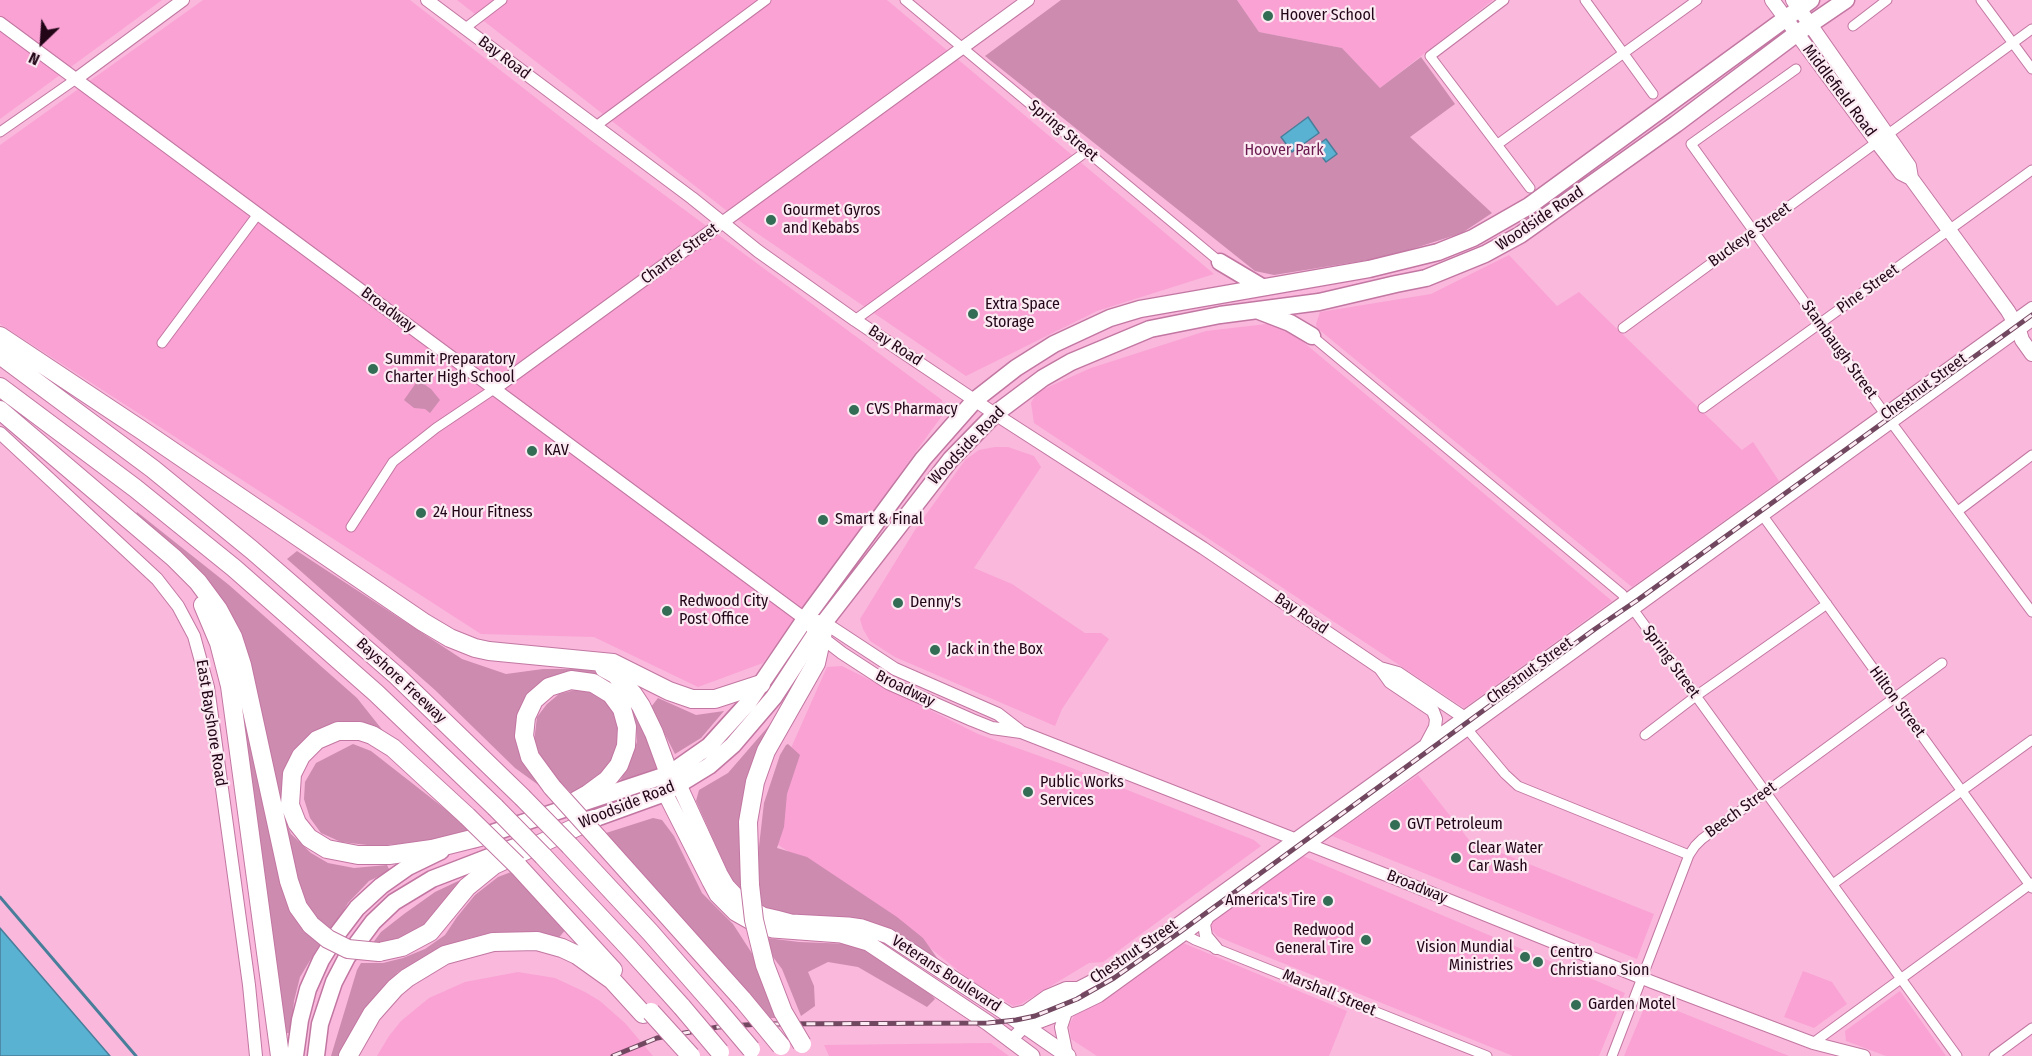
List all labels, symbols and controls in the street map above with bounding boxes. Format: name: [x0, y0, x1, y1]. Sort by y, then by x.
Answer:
place label: Hoover School: [1280, 6, 1375, 26]
marker: Hoover School: [1261, 9, 1275, 23]
north arrow: [12, 12, 72, 72]
street label: Bay Road: [474, 32, 534, 84]
street label: Middlefield Road: [1798, 41, 1880, 141]
text: N: [26, 48, 43, 69]
street label: Spring Street: [1024, 96, 1102, 166]
park label: Hoover Park: [1244, 141, 1324, 161]
street label: Woodside Road: [1493, 183, 1587, 255]
street label: Buckeye Street: [1705, 199, 1795, 271]
place label: Gourmet Gyros and Kebabs: [783, 201, 880, 239]
marker: Gourmet Gyros and Kebabs: [764, 213, 778, 227]
street label: Charter Street: [637, 219, 723, 289]
street label: Pine Street: [1833, 260, 1903, 318]
street label: Broadway: [357, 283, 419, 337]
place label: Extra Space Storage: [985, 295, 1060, 333]
street label: Stambaugh Street: [1797, 297, 1881, 403]
marker: Extra Space Storage: [966, 307, 980, 321]
street label: Bay Road: [864, 321, 926, 371]
street label: Chestnut Street: [1877, 349, 1971, 425]
place label: Summit Preparatory Charter High School: [385, 350, 515, 388]
marker: Summit Preparatory Charter High School: [366, 362, 380, 376]
place label: CVS Pharmacy: [866, 400, 958, 420]
marker: CVS Pharmacy: [847, 403, 861, 417]
street label: Woodside Road: [925, 403, 1009, 489]
place label: KAV: [544, 441, 569, 461]
marker: KAV: [525, 444, 539, 458]
place label: 24 Hour Fitness: [433, 503, 533, 523]
marker: 24 Hour Fitness: [414, 506, 428, 520]
place label: Smart & Final: [835, 510, 923, 530]
marker: Smart & Final: [816, 513, 830, 527]
street label: Bay Road: [1271, 589, 1331, 639]
place label: Redwood City Post Office: [679, 592, 768, 630]
place label: Denny's: [910, 593, 961, 613]
marker: Denny's: [891, 596, 905, 610]
marker: Redwood City Post Office: [660, 604, 674, 618]
street label: Spring Street: [1638, 622, 1704, 702]
street label: Chestnut Street: [1483, 633, 1577, 709]
street label: Bayshore Freeway: [352, 634, 450, 728]
place label: Jack in the Box: [947, 640, 1043, 660]
marker: Jack in the Box: [928, 643, 942, 657]
street label: East Bayshore Road: [192, 658, 230, 788]
street label: Hilton Street: [1865, 663, 1929, 741]
street label: Broadway: [872, 666, 938, 712]
place label: Public Works Services: [1040, 773, 1124, 811]
street label: Woodside Road: [576, 777, 678, 833]
street label: Beech Street: [1702, 778, 1780, 842]
marker: Public Works Services: [1021, 785, 1035, 799]
place label: GVT Petroleum: [1407, 815, 1503, 835]
marker: GVT Petroleum: [1388, 818, 1402, 832]
place label: Clear Water Car Wash: [1468, 839, 1543, 877]
marker: Clear Water Car Wash: [1449, 851, 1463, 865]
street label: Broadway: [1384, 866, 1450, 908]
place label: America's Tire: [1225, 891, 1316, 911]
marker: America's Tire: [1321, 894, 1335, 908]
street label: Chestnut Street: [1087, 916, 1181, 988]
place label: Redwood General Tire: [1275, 921, 1354, 959]
street label: Veterans Boulevard: [888, 932, 1004, 1016]
marker: Redwood General Tire: [1359, 933, 1373, 947]
place label: Vision Mundial Ministries: [1417, 938, 1513, 976]
place label: Centro Christiano Sion: [1550, 943, 1649, 981]
marker: Vision Mundial Ministries: [1518, 950, 1532, 964]
marker: Centro Christiano Sion: [1531, 955, 1545, 969]
street label: Marshall Street: [1279, 966, 1379, 1020]
place label: Garden Motel: [1588, 995, 1676, 1015]
marker: Garden Motel: [1569, 998, 1583, 1012]

